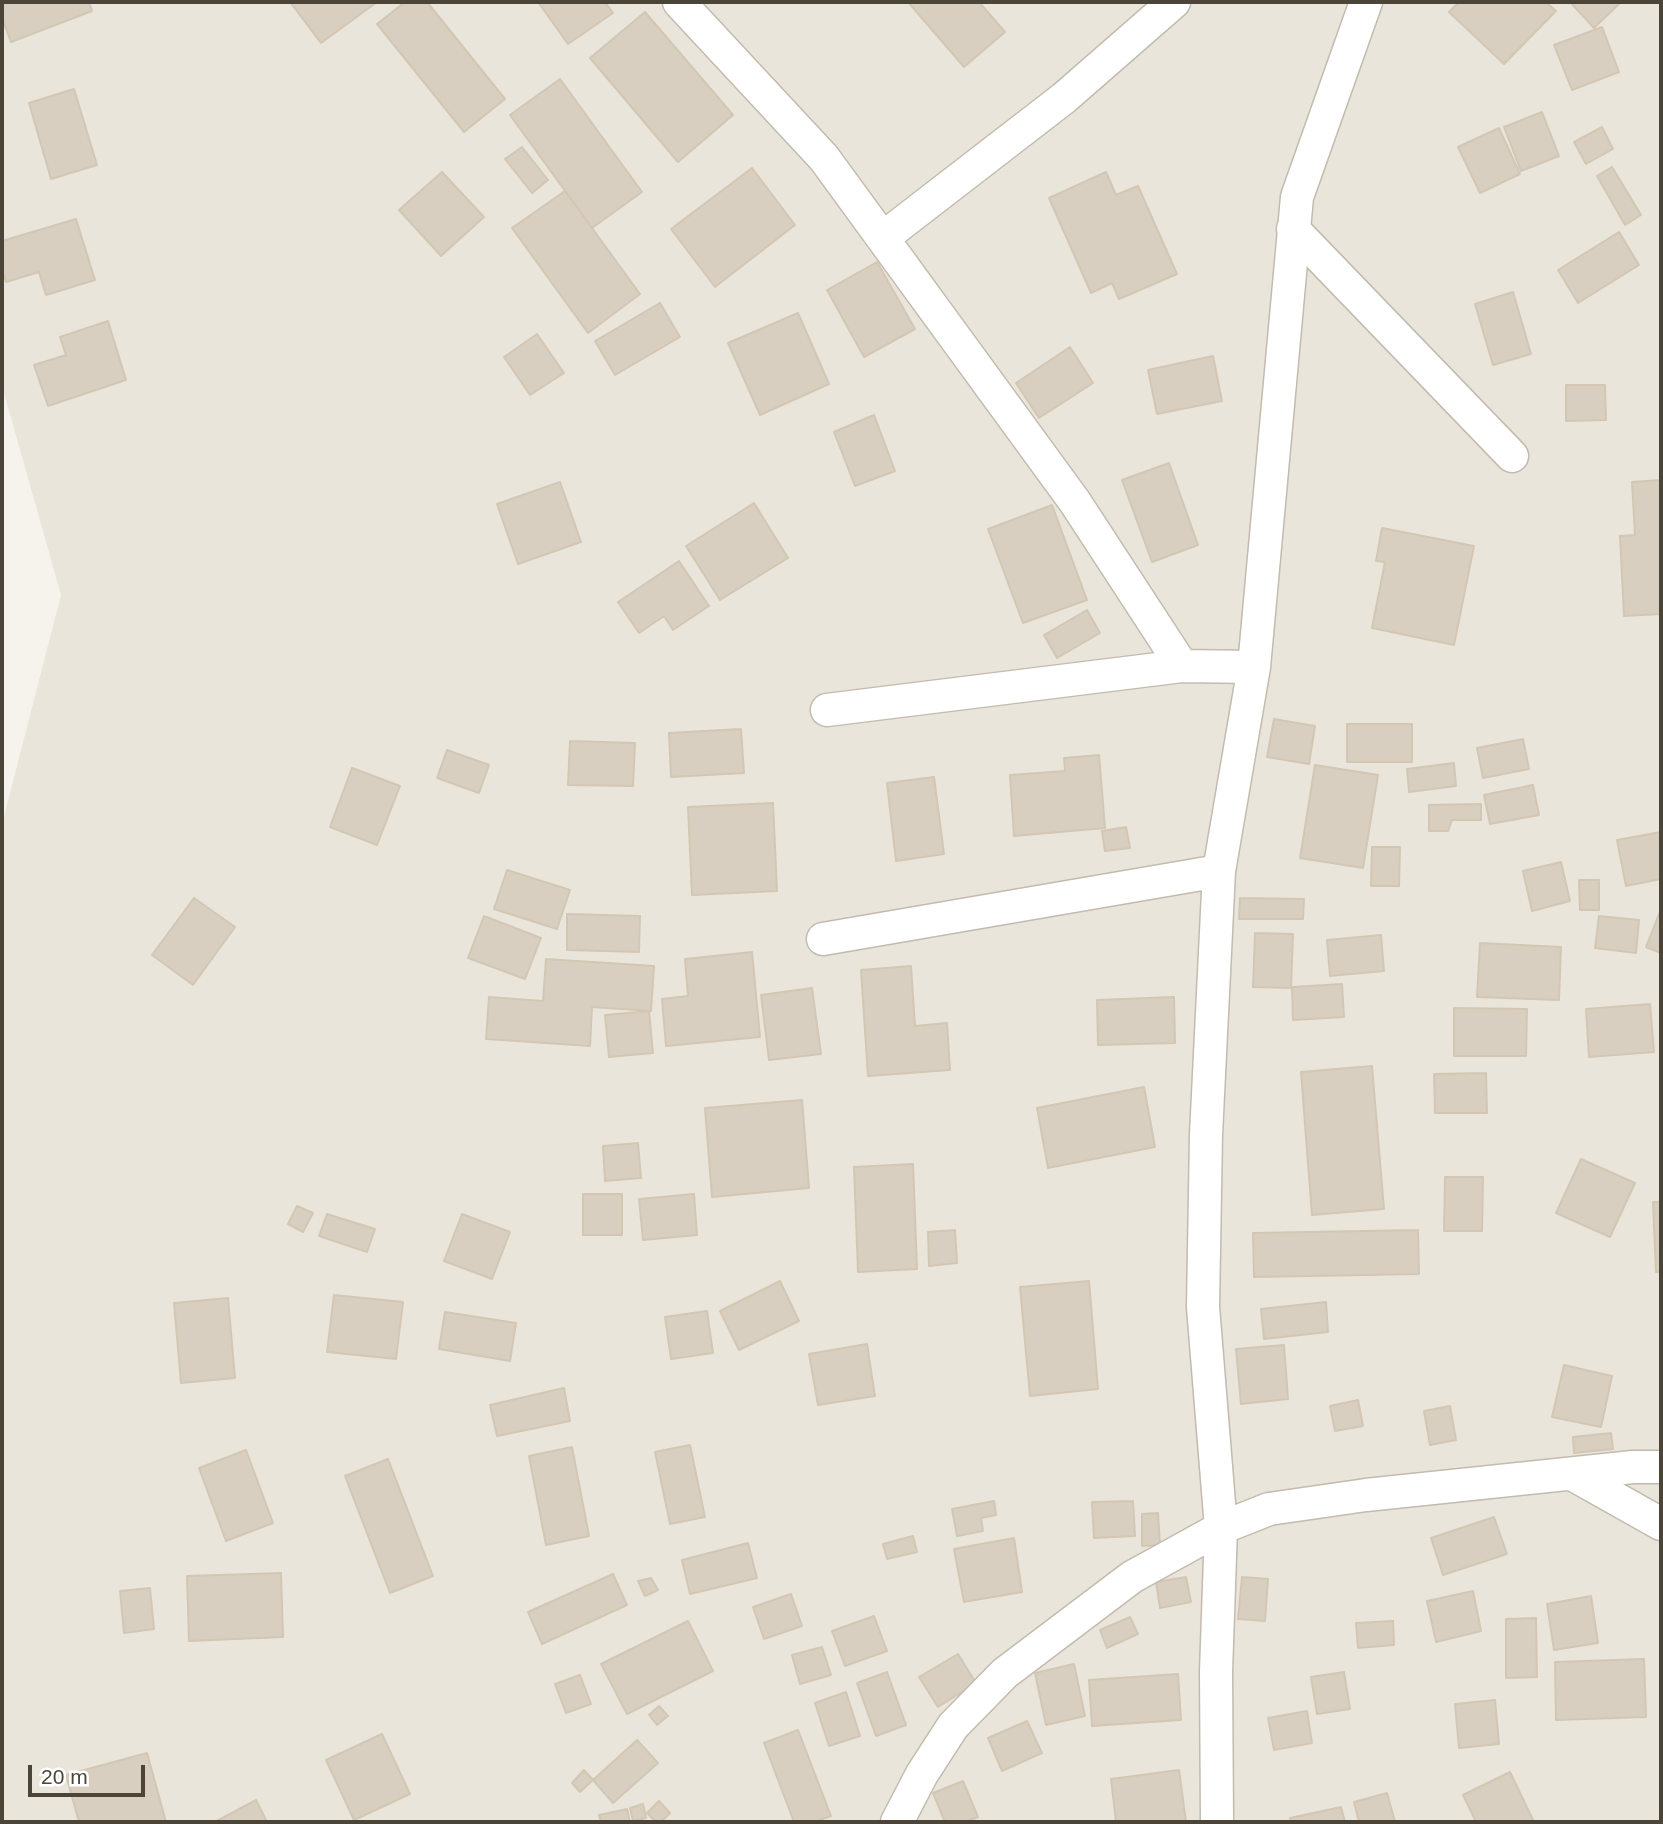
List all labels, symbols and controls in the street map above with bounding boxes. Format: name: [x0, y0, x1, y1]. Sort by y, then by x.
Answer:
scale bar: [32, 1750, 149, 1794]
text: 20 m: [41, 1765, 88, 1788]

